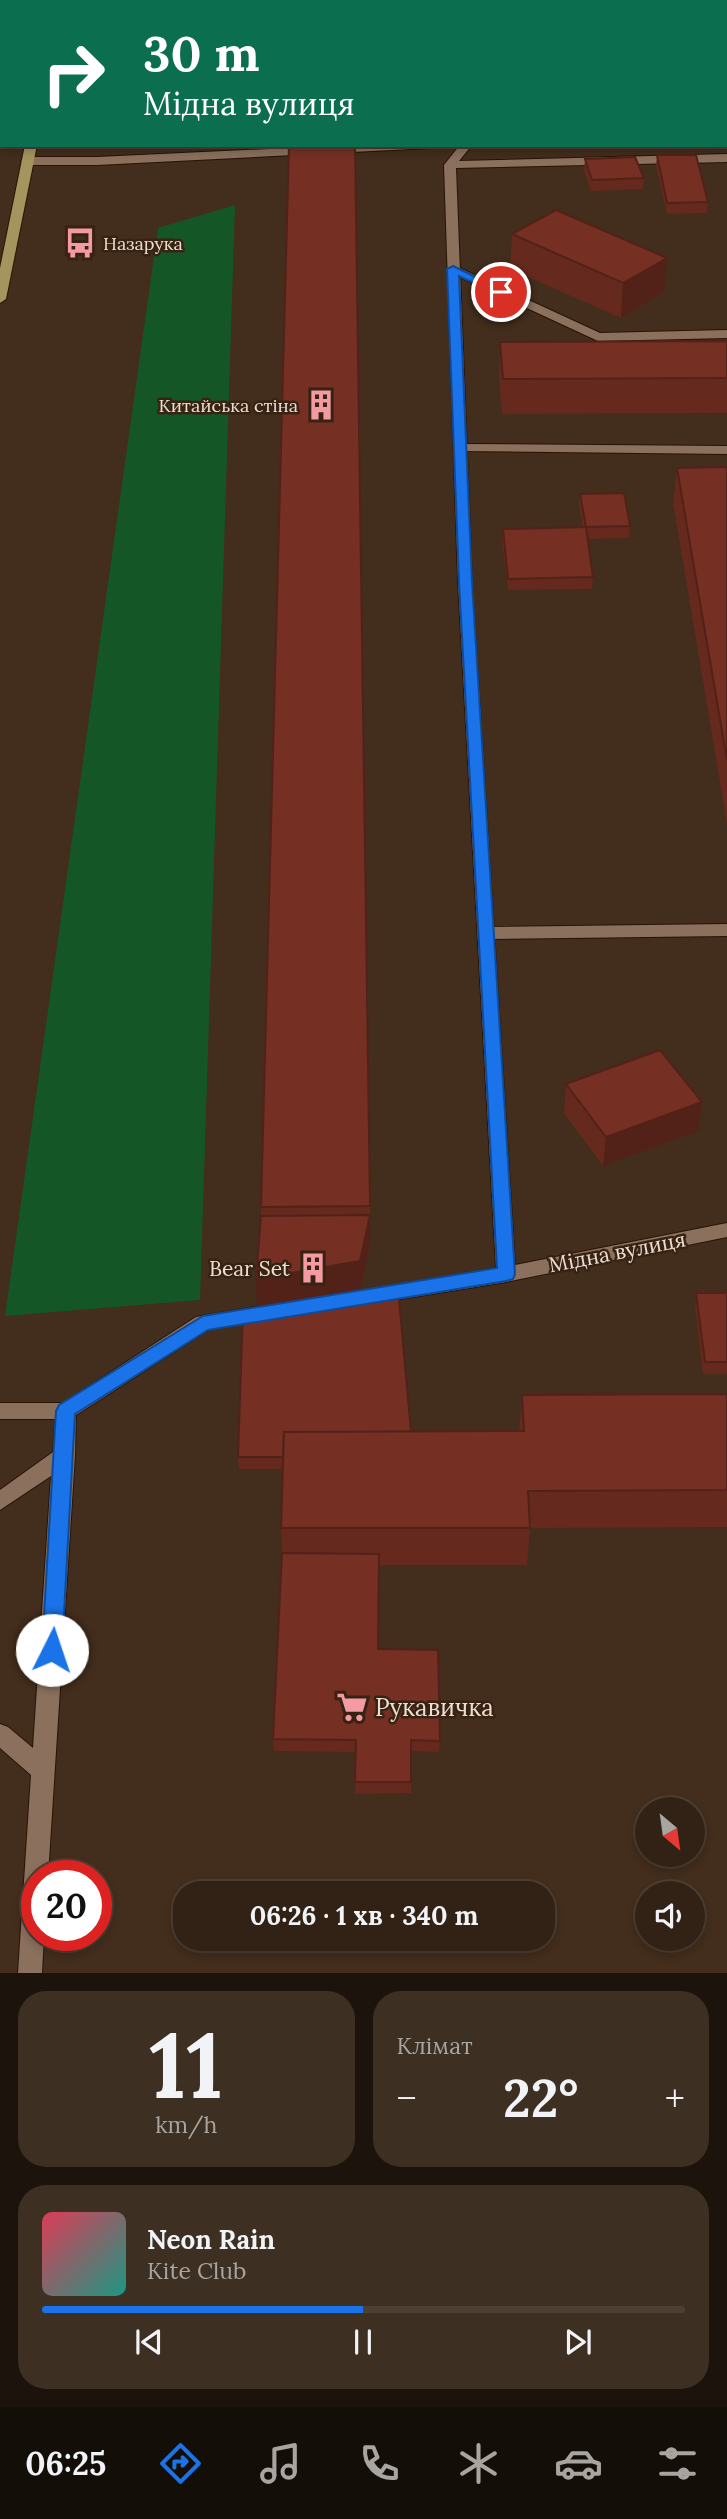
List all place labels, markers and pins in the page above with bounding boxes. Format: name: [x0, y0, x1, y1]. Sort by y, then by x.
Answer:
bus stop icon: Назарука: [63, 226, 97, 260]
place label: Назарука: [103, 232, 183, 255]
pin: [471, 262, 531, 322]
building icon: Китайська стіна: [304, 388, 338, 422]
place label: Китайська стіна: [159, 394, 298, 417]
building icon: Bear Set: [296, 1251, 330, 1285]
place label: Bear Set: [209, 1255, 291, 1282]
supermarket icon: Рукавичка: [335, 1690, 369, 1724]
place label: Рукавичка: [375, 1692, 494, 1723]

